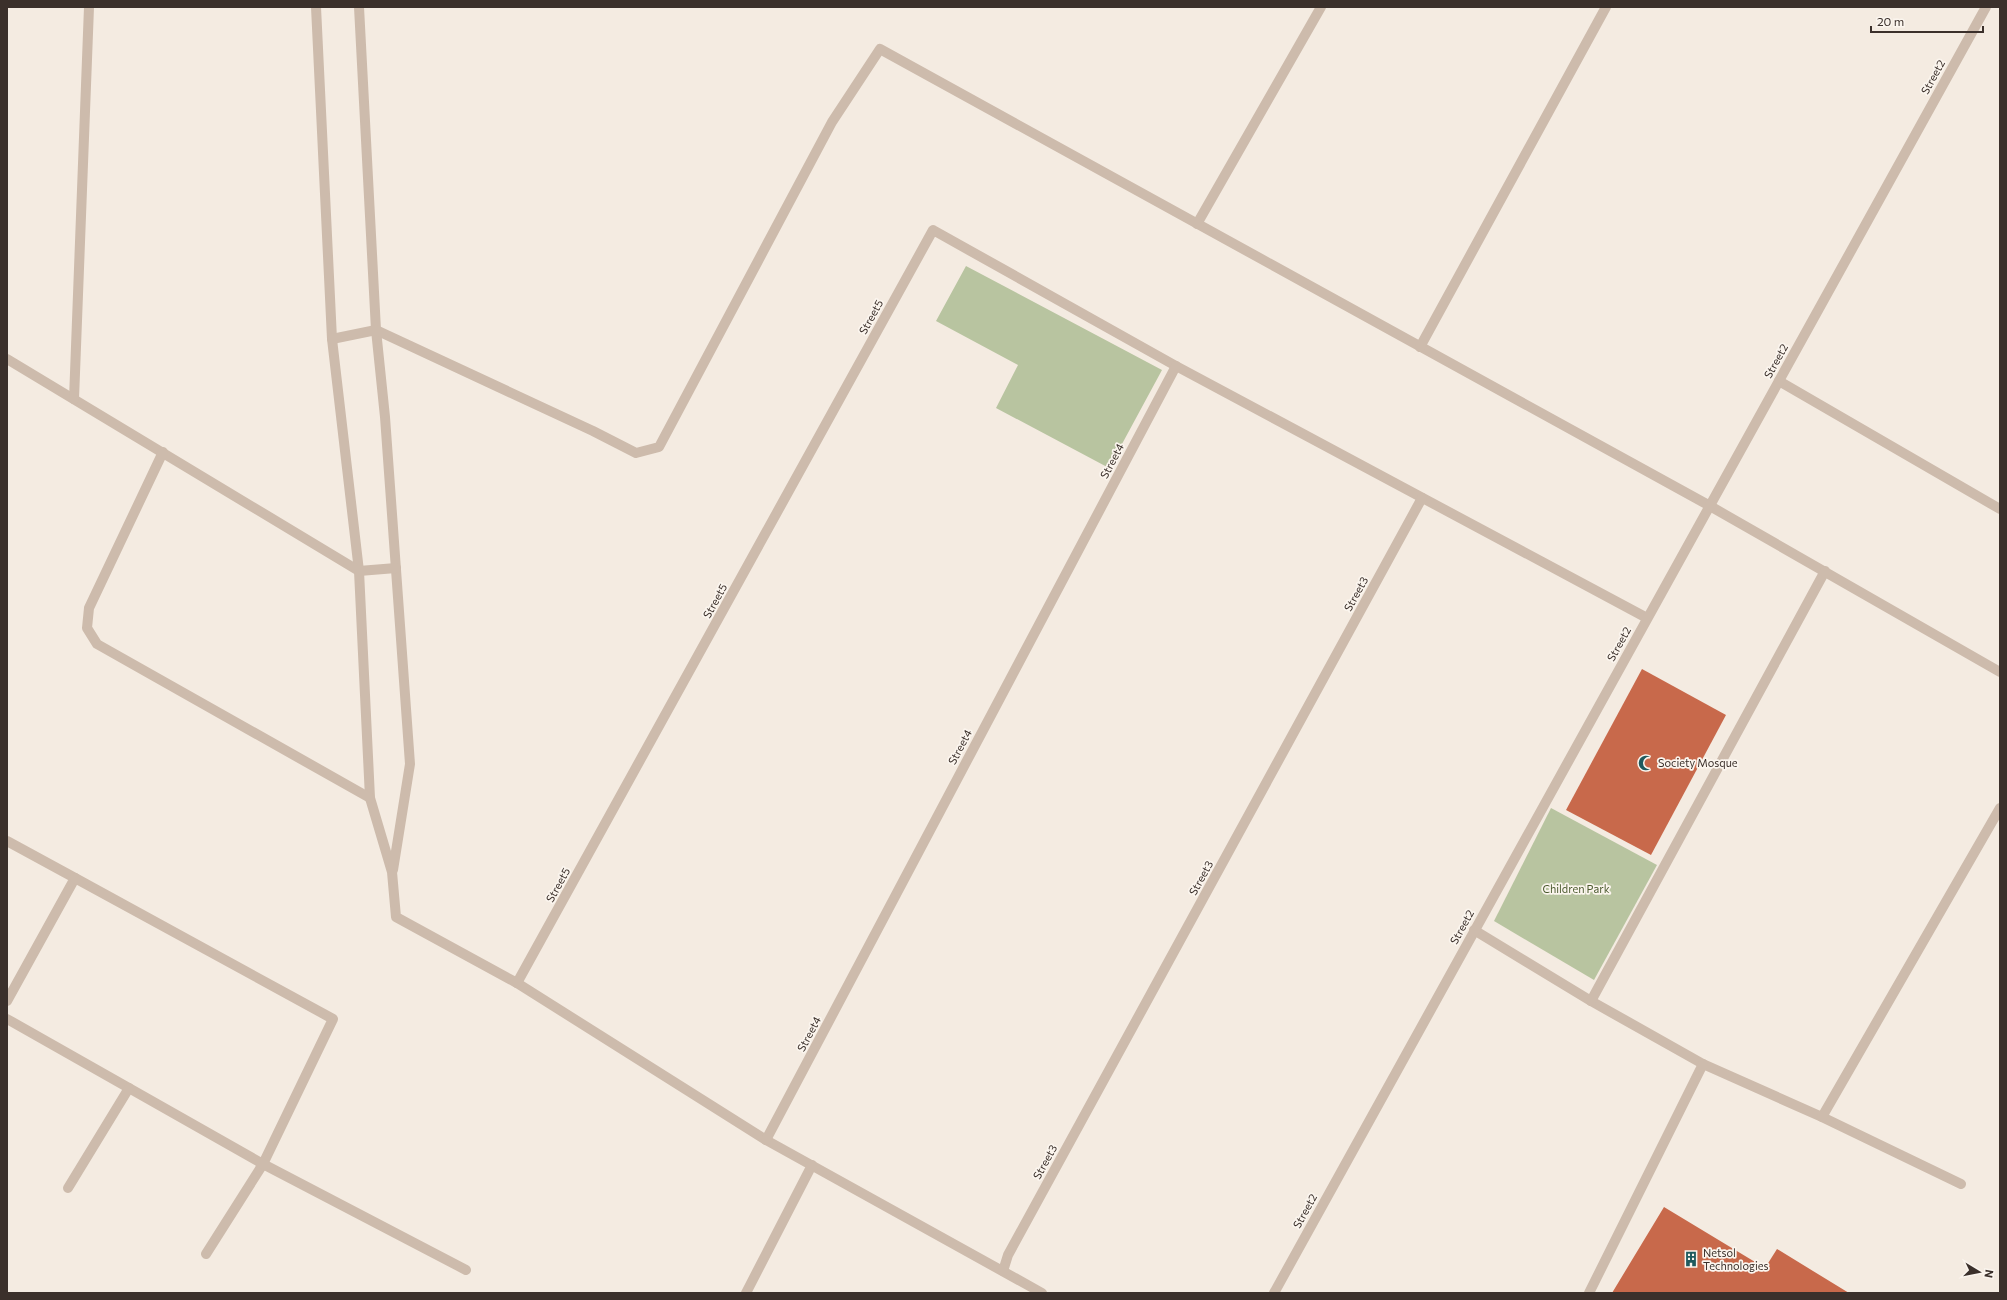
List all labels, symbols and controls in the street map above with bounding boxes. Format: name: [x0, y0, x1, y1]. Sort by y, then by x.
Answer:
scale bar: [1871, 8, 1983, 34]
text: 20 m: [1877, 14, 1904, 28]
street label: Street2: [1918, 57, 1947, 96]
street label: Street5: [856, 297, 885, 336]
street label: Street2: [1761, 341, 1790, 380]
street label: Street4: [1097, 441, 1126, 480]
street label: Street3: [1341, 574, 1370, 613]
street label: Street5: [700, 581, 729, 620]
street label: Street2: [1604, 624, 1633, 663]
street label: Street4: [945, 727, 974, 766]
mosque icon: Society Mosque: [1637, 754, 1655, 772]
place label: Society Mosque: [1658, 756, 1738, 769]
street label: Street3: [1186, 858, 1215, 897]
street label: Street5: [543, 865, 572, 904]
park label: Children Park: [1542, 882, 1610, 895]
street label: Street2: [1447, 907, 1476, 946]
street label: Street4: [794, 1014, 823, 1053]
street label: Street3: [1030, 1142, 1059, 1181]
street label: Street2: [1290, 1191, 1319, 1230]
place label: Netsol Technologies: [1703, 1246, 1769, 1272]
building icon: Netsol Technologies: [1682, 1250, 1700, 1268]
north arrow: [1959, 1252, 1999, 1292]
text: N: [1982, 1269, 1996, 1279]

